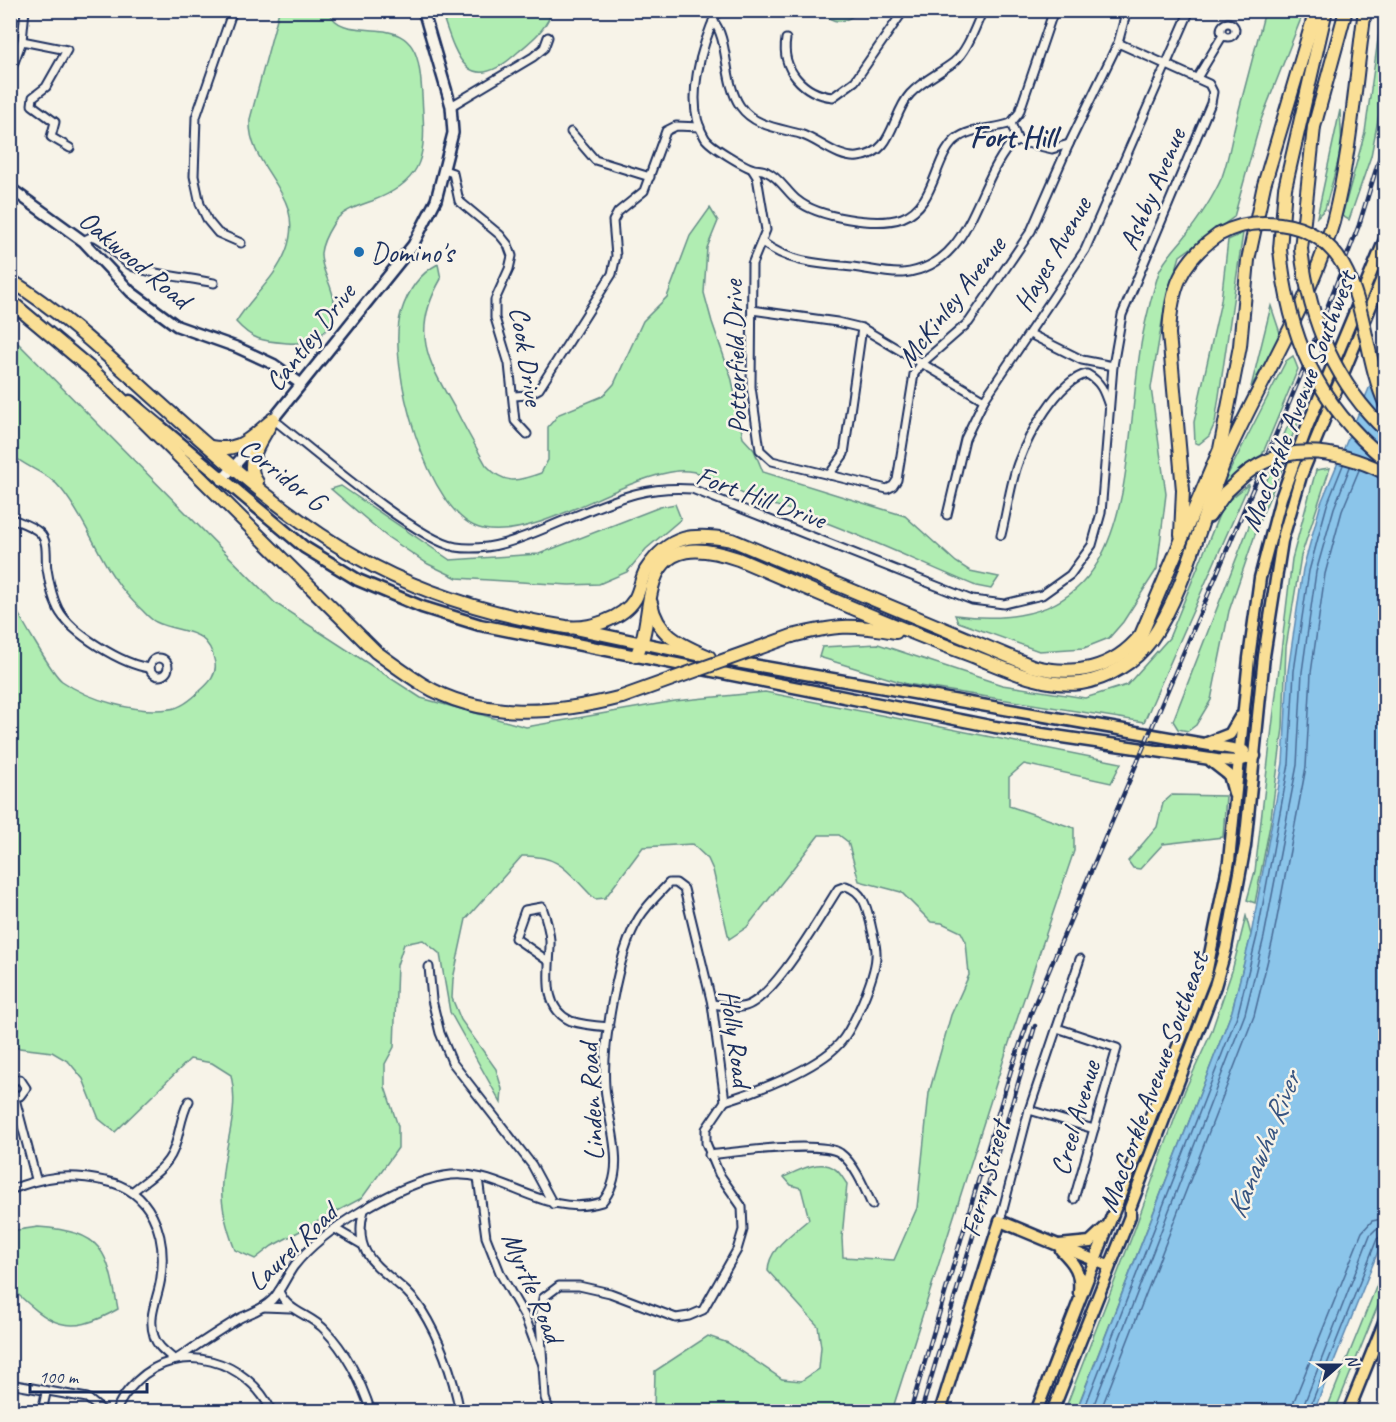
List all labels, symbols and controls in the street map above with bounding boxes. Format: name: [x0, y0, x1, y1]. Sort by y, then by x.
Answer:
district label: Fort Hill: [970, 118, 1062, 156]
street label: Ashby Avenue: [1111, 121, 1194, 255]
street label: Hayes Avenue: [1005, 189, 1100, 318]
street label: Oakwood Road: [72, 202, 201, 318]
street label: McKinley Avenue: [889, 227, 1014, 373]
place label: Domino's: [371, 235, 456, 270]
marker: Domino's: [352, 245, 366, 259]
street label: MacCorkle Avenue Southwest: [1232, 263, 1365, 536]
street label: Cantley Drive: [257, 275, 364, 398]
street label: Potterfield Drive: [715, 277, 755, 435]
street label: Cook Drive: [502, 304, 552, 410]
street label: Corridor G: [233, 429, 336, 521]
street label: Fort Hill Drive: [691, 457, 832, 537]
street label: MacCorkle Avenue Southeast: [1090, 945, 1217, 1217]
street label: Holly Road: [712, 987, 761, 1093]
street label: Linden Road: [570, 1038, 612, 1162]
street label: Creel Avenue: [1042, 1055, 1108, 1179]
water label: Kanawha River: [1217, 1063, 1311, 1223]
street label: Ferry Street: [953, 1114, 1018, 1241]
street label: Laurel Road: [240, 1193, 347, 1299]
street label: Myrtle Road: [494, 1227, 573, 1351]
north arrow: [1309, 1335, 1369, 1395]
text: N: [1341, 1352, 1364, 1371]
scale bar: [30, 1356, 147, 1394]
text: 100 m: [39, 1366, 80, 1388]

